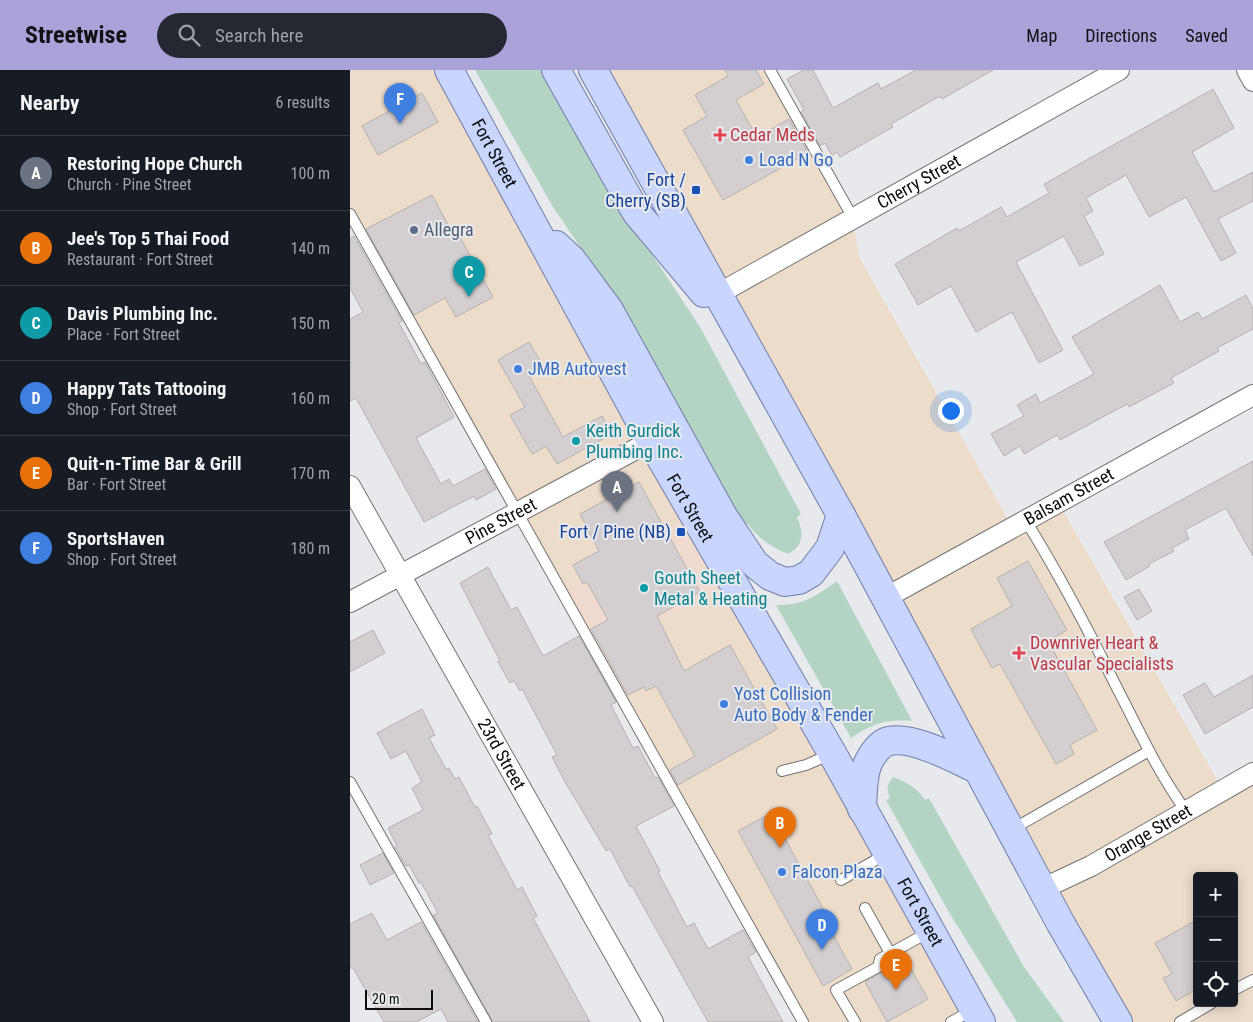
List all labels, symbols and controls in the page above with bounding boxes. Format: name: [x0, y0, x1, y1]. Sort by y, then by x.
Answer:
search box: [157, 13, 507, 58]
text: Streetwise: [25, 21, 127, 49]
icon: search: [175, 21, 203, 49]
text: Search here: [215, 24, 303, 47]
text: Map: [1026, 25, 1057, 46]
text: Directions: [1085, 25, 1157, 46]
text: Saved: [1185, 25, 1228, 46]
pin: F: [384, 83, 416, 124]
text: Nearby: [20, 91, 79, 115]
text: 6 results: [275, 93, 330, 112]
street label: Fort Street: [468, 115, 522, 191]
place label: Cedar Meds: [730, 124, 815, 145]
marker: Cedar Meds: [714, 129, 726, 141]
place label: Load N Go: [759, 149, 833, 170]
street label: Cherry Street: [873, 150, 964, 213]
text: Restoring Hope Church: [67, 152, 242, 175]
marker: Load N Go: [743, 154, 755, 166]
text: A: [31, 164, 41, 183]
text: 100 m: [291, 164, 330, 183]
place label: Fort / Cherry (SB): [605, 169, 686, 212]
text: Church · Pine Street: [67, 175, 192, 194]
marker: Fort / Cherry (SB): [690, 184, 702, 196]
place label: Allegra: [424, 219, 474, 240]
marker: Allegra: [408, 224, 420, 236]
text: Jee's Top 5 Thai Food: [67, 227, 229, 250]
text: B: [32, 239, 40, 258]
text: 140 m: [291, 239, 330, 258]
text: Restaurant · Fort Street: [67, 250, 213, 269]
pin: C: [453, 256, 485, 297]
text: Davis Plumbing Inc.: [67, 302, 218, 325]
text: C: [31, 314, 41, 333]
text: 150 m: [291, 314, 330, 333]
text: Place · Fort Street: [67, 325, 180, 344]
place label: JMB Autovest: [528, 358, 627, 379]
marker: JMB Autovest: [512, 363, 524, 375]
text: Happy Tats Tattooing: [67, 377, 226, 400]
text: D: [31, 389, 41, 408]
text: 160 m: [291, 389, 330, 408]
your location: [938, 398, 964, 424]
text: Shop · Fort Street: [67, 400, 177, 419]
place label: Keith Gurdick Plumbing Inc.: [586, 420, 683, 462]
marker: Keith Gurdick Plumbing Inc.: [570, 435, 582, 447]
text: Quit-n-Time Bar & Grill: [67, 452, 242, 475]
street label: Balsam Street: [1020, 463, 1117, 529]
text: E: [32, 464, 40, 483]
text: 170 m: [291, 464, 330, 483]
street label: Fort Street: [662, 470, 718, 546]
pin: A: [601, 471, 633, 512]
text: Bar · Fort Street: [67, 475, 166, 494]
street label: Pine Street: [461, 493, 540, 548]
place label: Fort / Pine (NB): [560, 521, 671, 543]
marker: Fort / Pine (NB): [675, 526, 687, 538]
text: SportsHaven: [67, 527, 165, 550]
text: F: [32, 539, 40, 558]
text: 180 m: [291, 539, 330, 558]
text: Shop · Fort Street: [67, 550, 177, 569]
place label: Gouth Sheet Metal & Heating: [654, 567, 767, 609]
marker: Gouth Sheet Metal & Heating: [638, 582, 650, 594]
place label: Downriver Heart & Vascular Specialists: [1030, 632, 1174, 674]
marker: Downriver Heart & Vascular Specialists: [1012, 646, 1026, 660]
place label: Yost Collision Auto Body & Fender: [734, 683, 874, 725]
marker: Yost Collision Auto Body & Fender: [718, 698, 730, 710]
street label: 23rd Street: [474, 715, 530, 793]
street label: Orange Street: [1101, 800, 1195, 866]
pin: B: [764, 807, 796, 848]
place label: Falcon Plaza: [792, 861, 883, 882]
marker: Falcon Plaza: [776, 866, 788, 878]
map controls: [1193, 872, 1238, 1007]
button: +: [1193, 872, 1238, 917]
street label: Fort Street: [893, 874, 948, 950]
pin: D: [806, 909, 838, 950]
button: −: [1193, 917, 1238, 962]
pin: E: [880, 949, 912, 990]
button: locate: [1193, 962, 1238, 1007]
scale bar: [365, 987, 432, 1010]
text: 20 m: [372, 991, 400, 1007]

